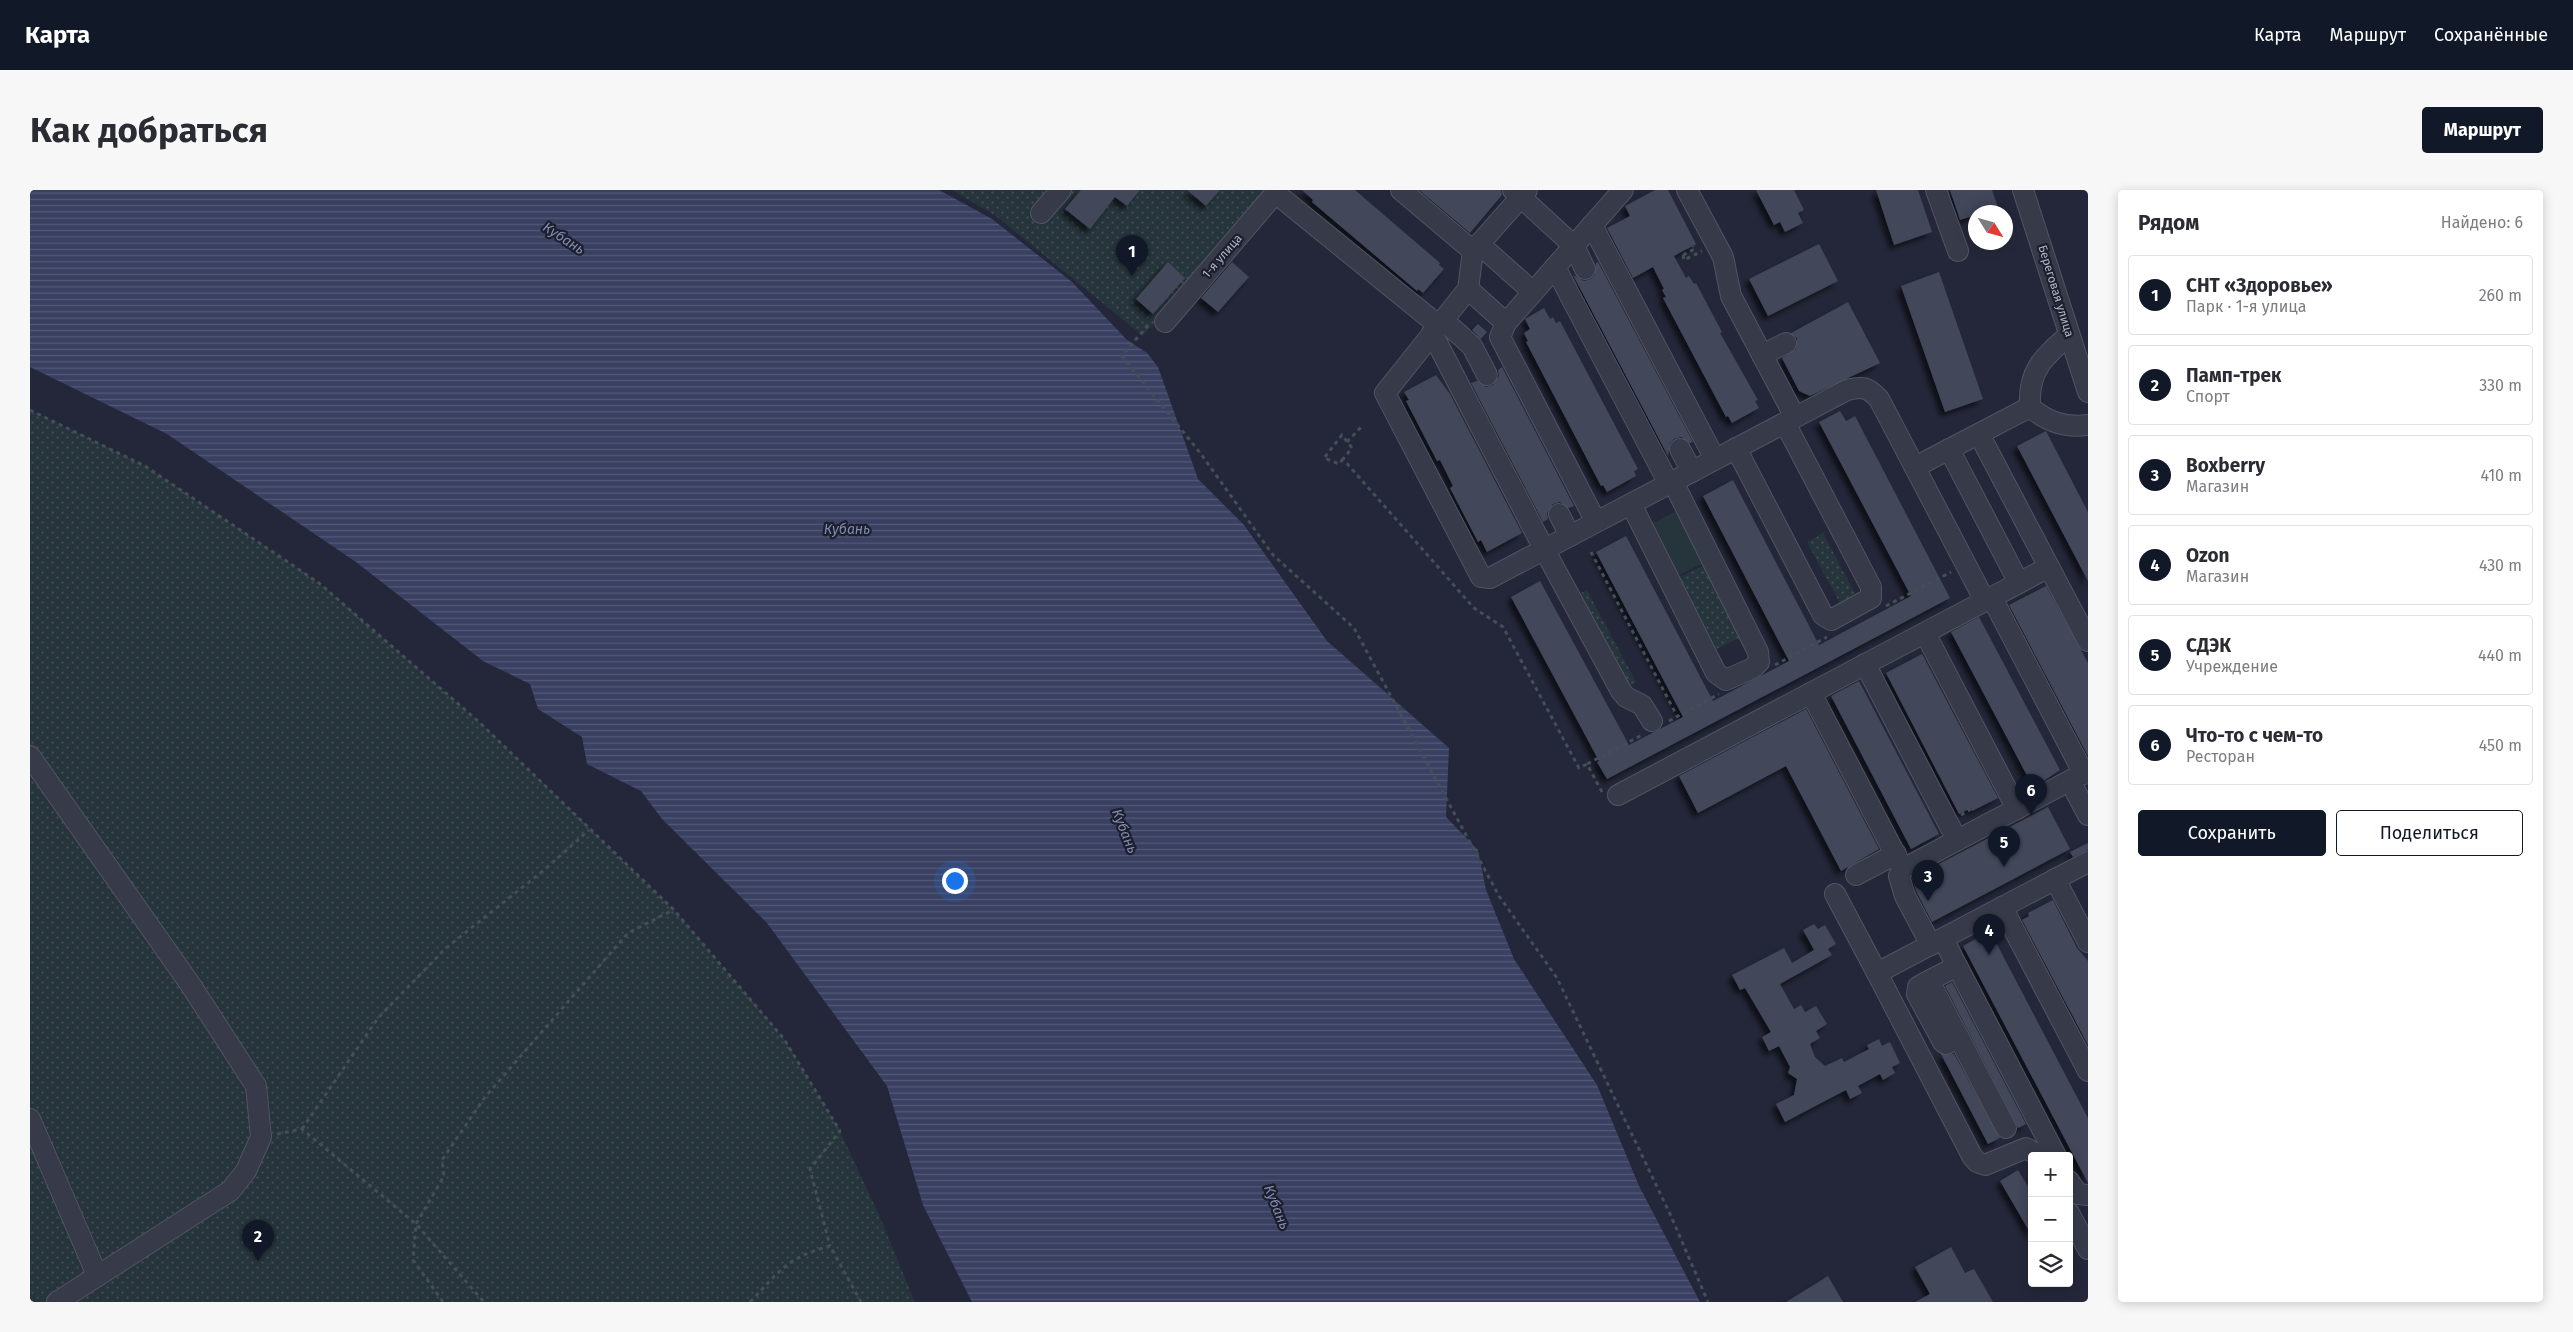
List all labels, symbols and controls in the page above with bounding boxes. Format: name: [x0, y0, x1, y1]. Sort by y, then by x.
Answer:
text: Карта: [25, 21, 90, 49]
text: Карта: [2254, 24, 2302, 46]
text: Маршрут: [2330, 24, 2406, 46]
text: Сохранённые: [2434, 24, 2548, 46]
button: Маршрут: [2422, 107, 2543, 153]
text: Как добраться: [30, 109, 268, 151]
north arrow: [1968, 205, 2013, 250]
text: Рядом: [2138, 210, 2199, 236]
text: Найдено: 6: [2441, 213, 2523, 232]
water label: Кубань: [540, 219, 588, 258]
street label: 1-я улица: [1199, 231, 1245, 281]
pin: 1: [1116, 235, 1148, 276]
street label: Береговая улица: [2035, 243, 2077, 339]
text: СНТ «Здоровье»: [2186, 274, 2333, 297]
text: 1: [2151, 286, 2159, 305]
text: 260 m: [2479, 286, 2522, 305]
text: Парк · 1-я улица: [2186, 297, 2306, 316]
text: Памп-трек: [2186, 364, 2281, 387]
text: 2: [2151, 376, 2159, 395]
text: 330 m: [2479, 376, 2522, 395]
text: Спорт: [2186, 387, 2230, 406]
text: Boxberry: [2186, 454, 2265, 477]
text: 3: [2151, 466, 2159, 485]
text: 410 m: [2481, 466, 2522, 485]
text: Магазин: [2186, 477, 2249, 496]
water label: Кубань: [824, 521, 870, 538]
text: Ozon: [2186, 544, 2230, 567]
text: 4: [2150, 556, 2160, 575]
text: 430 m: [2479, 556, 2522, 575]
text: Магазин: [2186, 567, 2249, 586]
text: СДЭК: [2186, 634, 2231, 657]
text: 5: [2151, 646, 2159, 665]
text: 440 m: [2478, 646, 2522, 665]
text: Учреждение: [2186, 657, 2278, 676]
text: Что-то с чем-то: [2186, 724, 2323, 747]
text: 6: [2150, 736, 2160, 755]
text: 450 m: [2479, 736, 2522, 755]
text: Ресторан: [2186, 747, 2255, 766]
pin: 6: [2015, 774, 2047, 815]
water label: Кубань: [1108, 806, 1141, 856]
button: Сохранить: [2138, 810, 2326, 856]
button: Поделиться: [2336, 810, 2523, 856]
pin: 5: [1988, 826, 2020, 867]
pin: 3: [1912, 860, 1944, 901]
your location: [942, 868, 968, 894]
pin: 4: [1973, 914, 2005, 955]
map controls: [2028, 1152, 2073, 1287]
button: +: [2028, 1152, 2073, 1197]
water label: Кубань: [1260, 1182, 1293, 1232]
button: −: [2028, 1197, 2073, 1242]
pin: 2: [242, 1220, 274, 1261]
button: layers: [2028, 1242, 2073, 1287]

